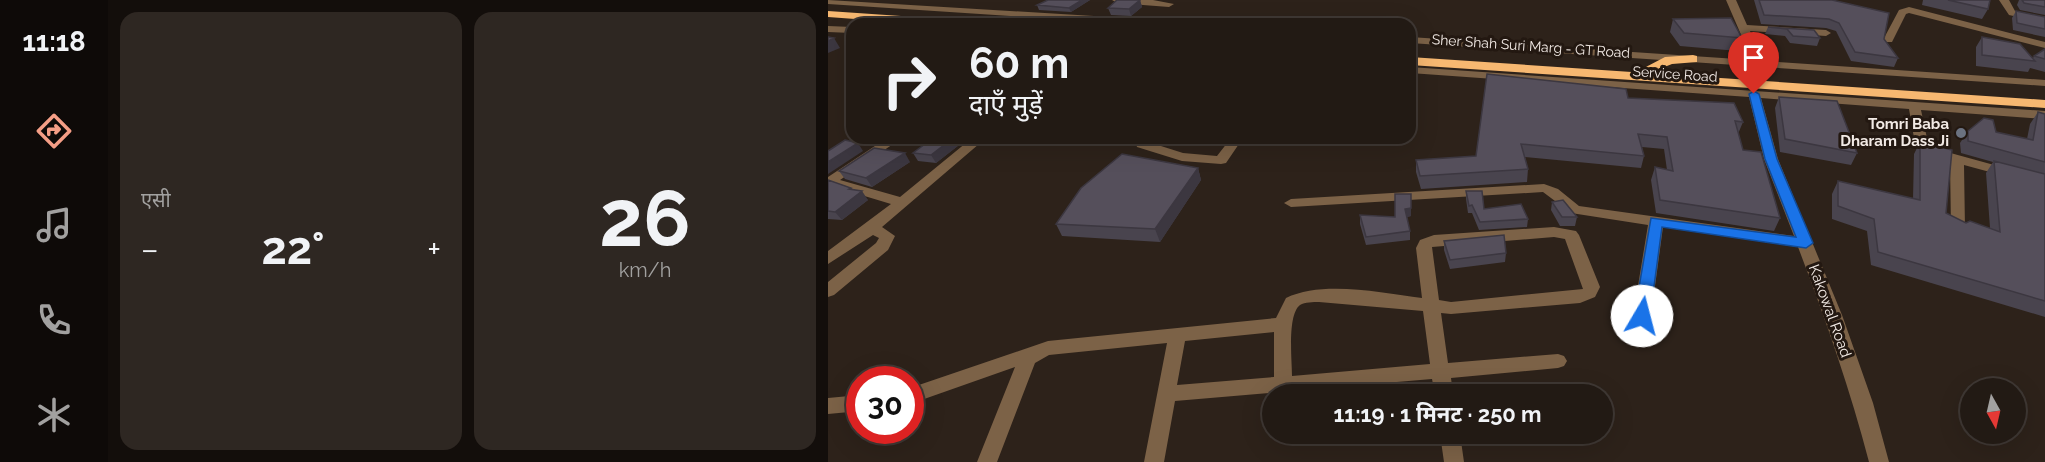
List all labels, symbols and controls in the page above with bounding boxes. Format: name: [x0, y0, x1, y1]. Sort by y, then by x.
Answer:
text: 11:18: [23, 26, 86, 57]
street label: Sher Shah Suri Marg - GT Road: [1431, 31, 1631, 61]
pin: [1728, 32, 1779, 94]
text: 60 m: [969, 39, 1069, 88]
icon: arrive: [1737, 41, 1770, 74]
icon: right: [870, 42, 948, 120]
street label: Service Road: [1632, 63, 1718, 85]
text: दाएँ मुड़ें: [969, 89, 1043, 120]
icon: directions: [33, 110, 75, 152]
place label: Tomri Baba Dharam Dass Ji: [1840, 115, 1949, 150]
marker: Tomri Baba Dharam Dass Ji: [1954, 126, 1968, 140]
text: 26: [599, 173, 691, 264]
text: एसी: [141, 188, 171, 212]
icon: music: [33, 204, 75, 246]
text: 22°: [261, 222, 325, 275]
text: −: [141, 230, 159, 269]
text: +: [427, 230, 441, 269]
text: km/h: [619, 258, 671, 282]
street label: Kakowal Road: [1805, 262, 1855, 360]
position arrow: [1610, 284, 1674, 348]
icon: phone: [33, 299, 75, 341]
speed limit sign: 30: [846, 366, 924, 444]
north arrow: [1960, 378, 2026, 444]
map controls: [1960, 378, 2026, 444]
icon: climate: [33, 394, 75, 436]
text: 11:19 · 1 मिनट · 250 m: [1333, 401, 1542, 427]

